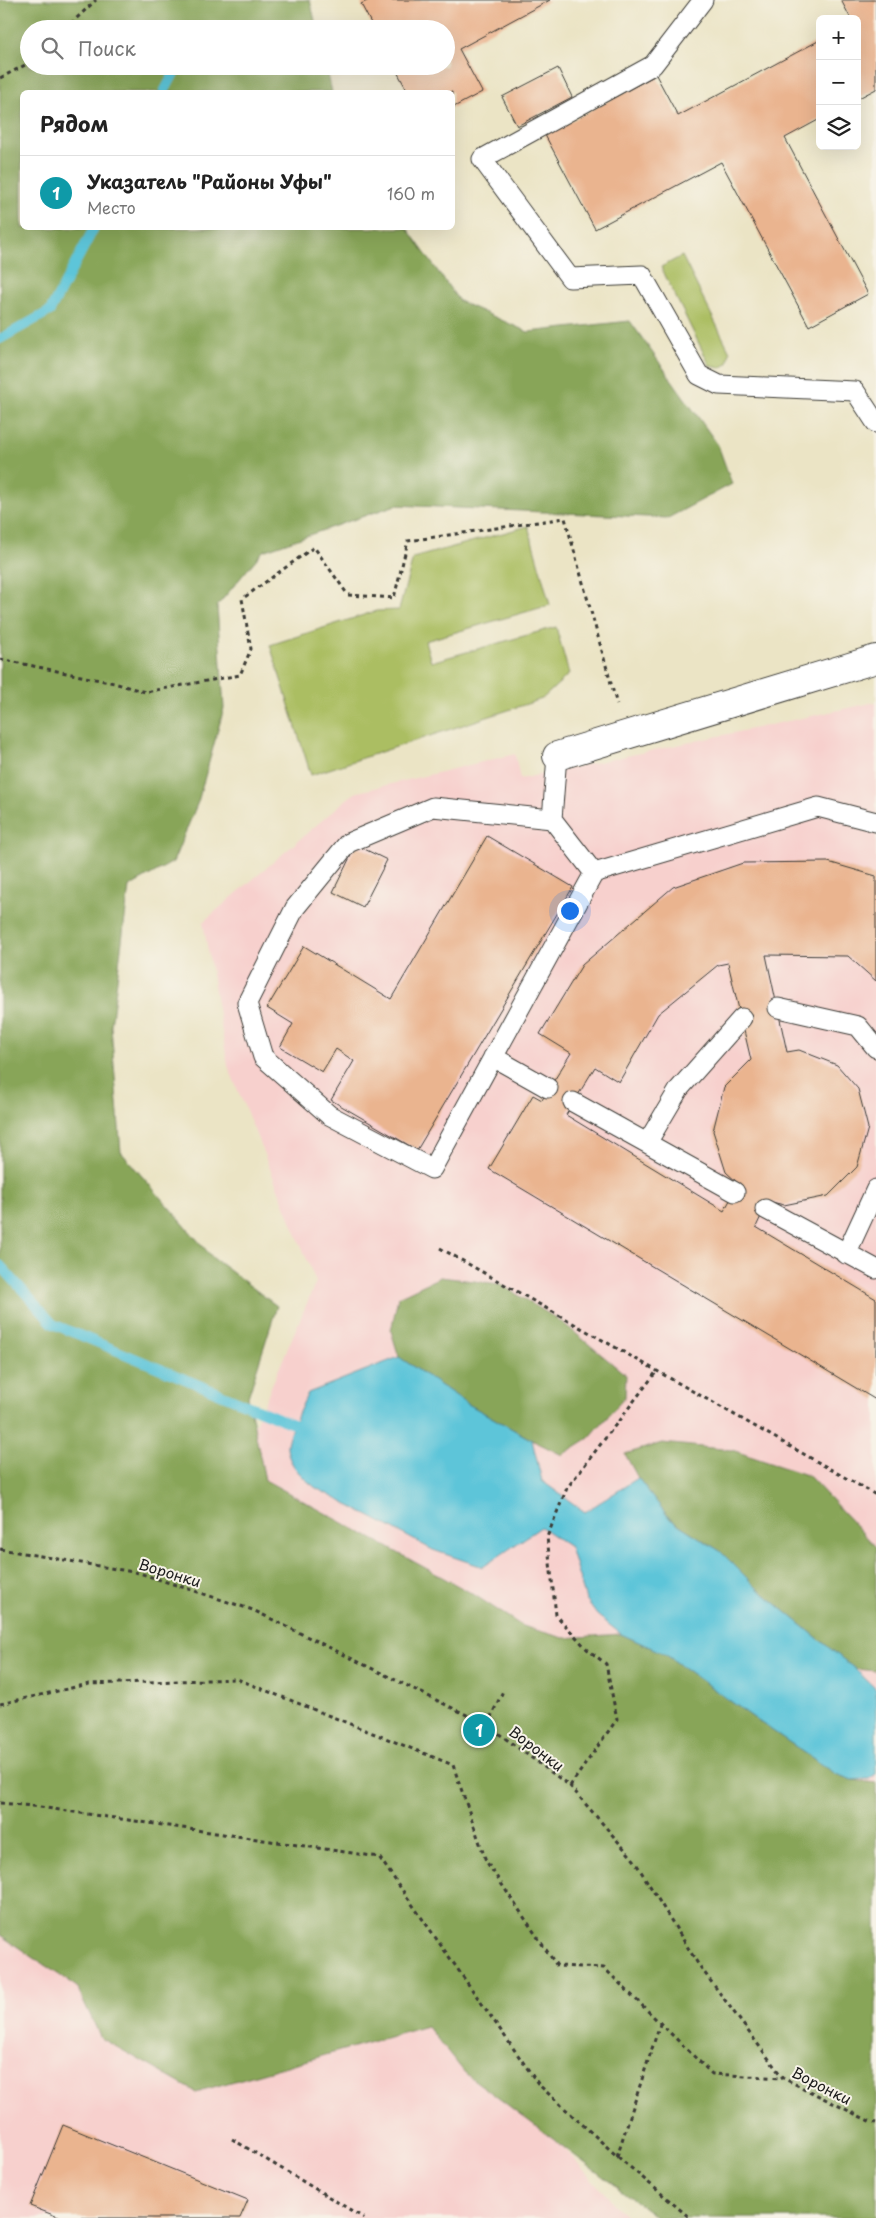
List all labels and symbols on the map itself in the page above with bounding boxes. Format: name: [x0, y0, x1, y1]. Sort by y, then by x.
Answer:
your location: [557, 898, 583, 924]
street label: Воронки: [136, 1552, 204, 1592]
pin: 1: [463, 1711, 495, 1749]
street label: Воронки: [505, 1720, 569, 1776]
street label: Воронки: [788, 2060, 856, 2110]

